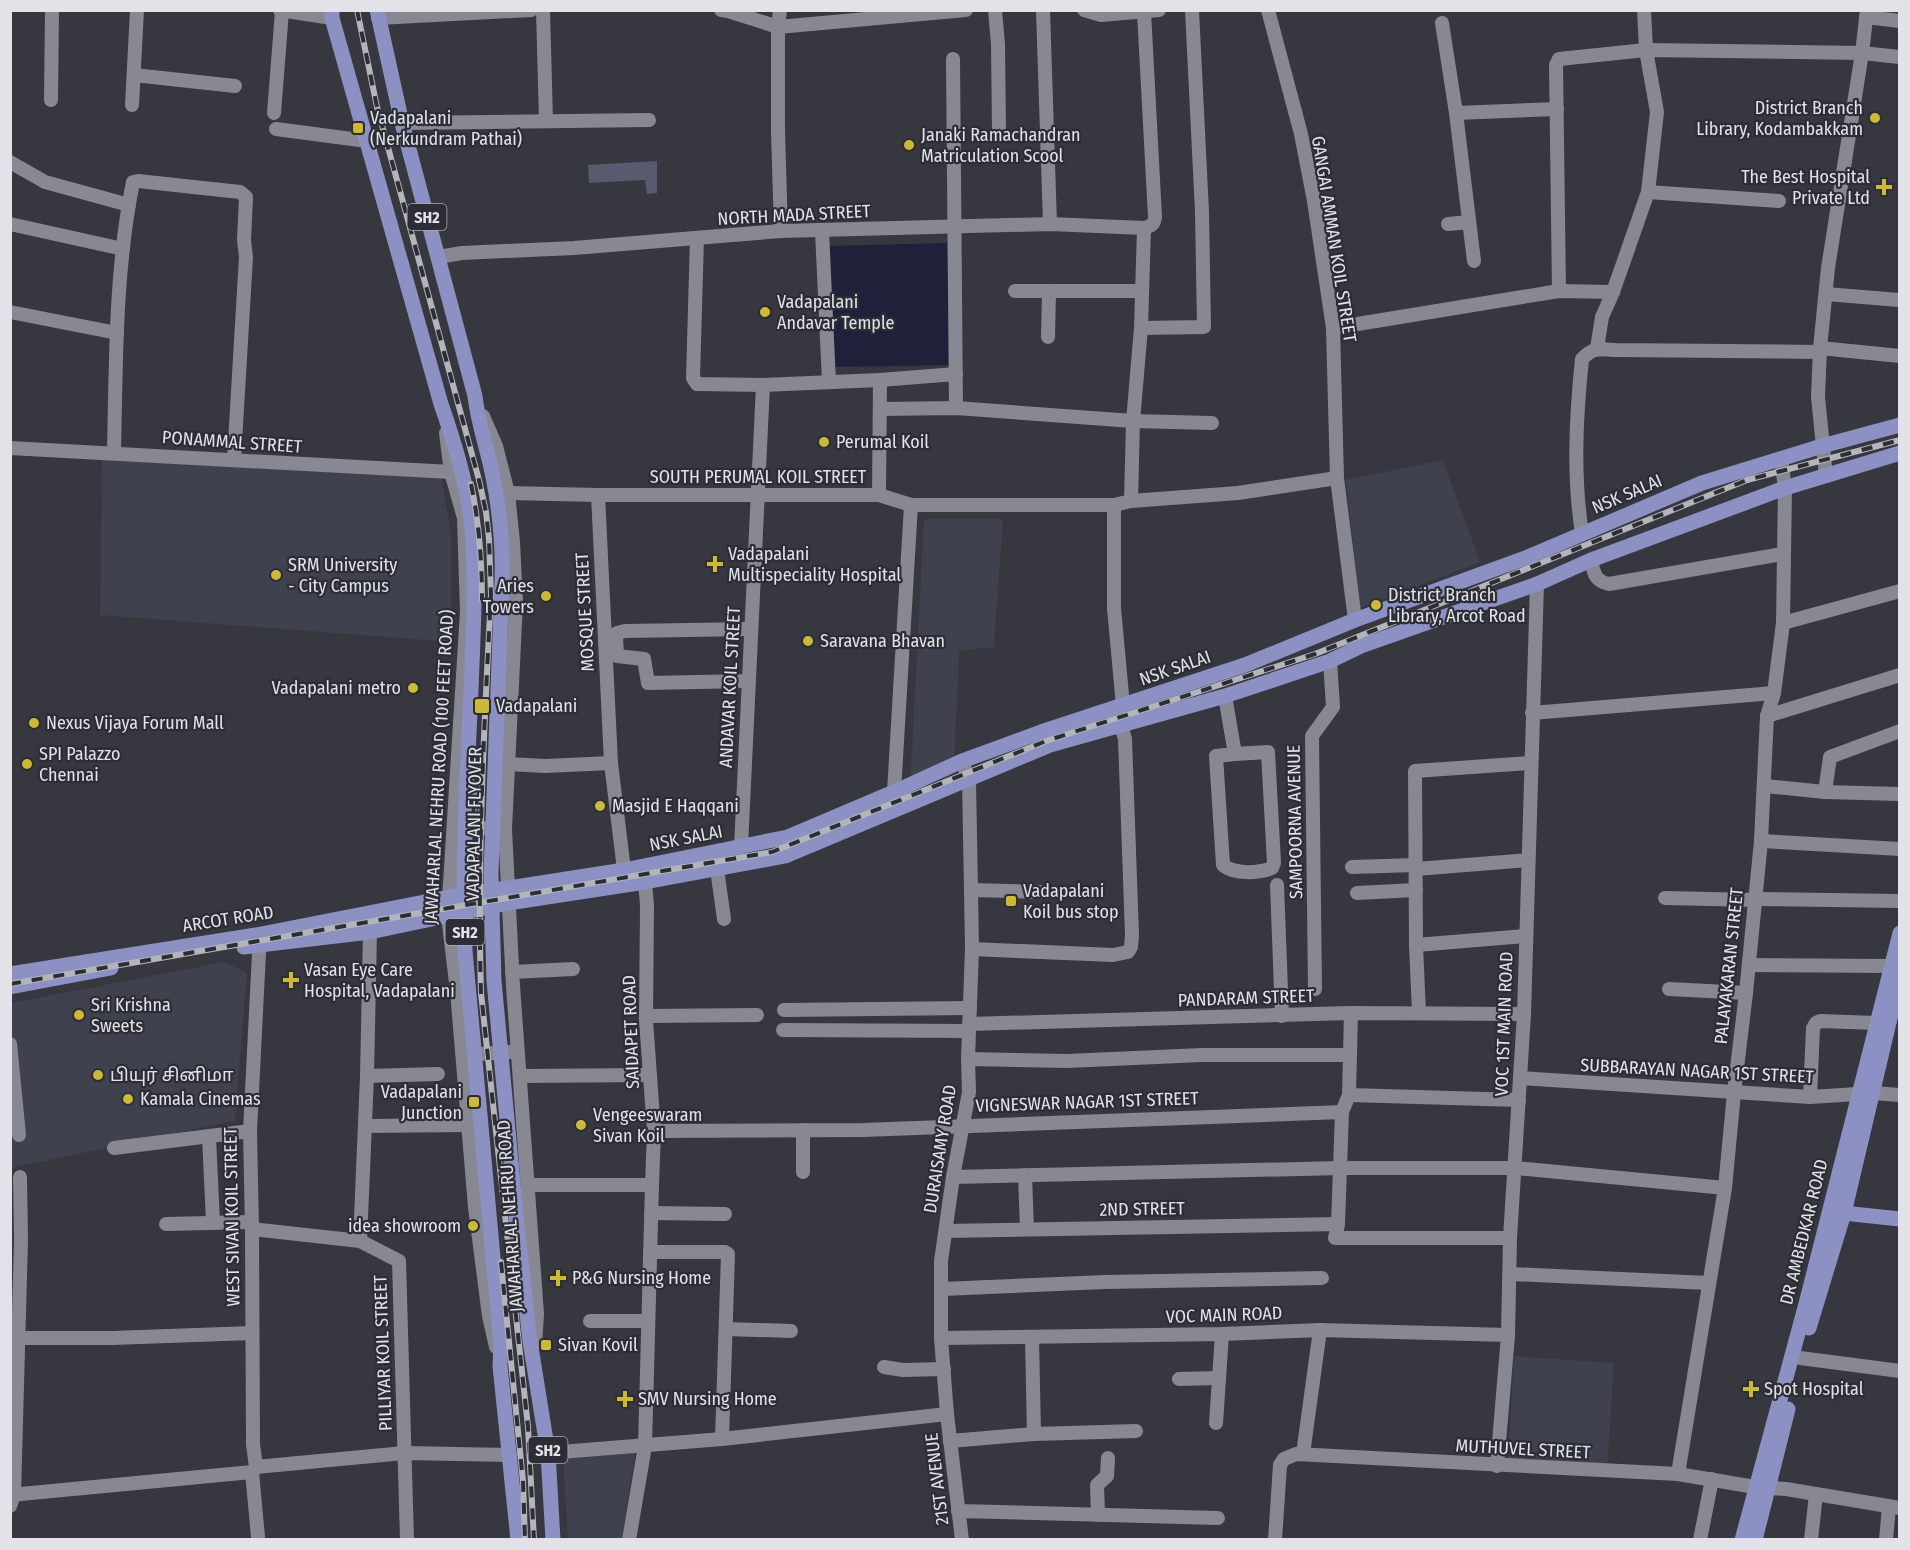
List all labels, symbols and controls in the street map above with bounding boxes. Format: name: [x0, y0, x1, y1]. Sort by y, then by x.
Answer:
place label: District Branch Library, Kodambakkam: [1696, 97, 1863, 140]
place label: Vadapalani (Nerkundram Pathai): [370, 107, 522, 150]
marker: District Branch Library, Kodambakkam: [1868, 111, 1882, 125]
marker: Vadapalani (Nerkundram Pathai): [351, 121, 365, 135]
place label: Janaki Ramachandran Matriculation Scool: [921, 124, 1080, 167]
street label: GANGAI AMMAN KOIL STREET: [1307, 134, 1361, 344]
marker: Janaki Ramachandran Matriculation Scool: [902, 138, 916, 152]
place label: The Best Hospital Private Ltd: [1741, 166, 1870, 209]
marker: The Best Hospital Private Ltd: [1875, 178, 1893, 196]
street label: NORTH MADA STREET: [717, 200, 872, 230]
road number: SH2: [408, 204, 446, 230]
place label: Vadapalani Andavar Temple: [777, 291, 895, 334]
marker: Vadapalani Andavar Temple: [758, 305, 772, 319]
street label: PONAMMAL STREET: [161, 426, 303, 458]
place label: Perumal Koil: [836, 431, 929, 453]
marker: Perumal Koil: [817, 435, 831, 449]
street label: SOUTH PERUMAL KOIL STREET: [650, 466, 867, 488]
street label: NSK SALAI: [1589, 469, 1665, 519]
place label: Vadapalani Multispeciality Hospital: [728, 543, 901, 586]
street label: MOSQUE STREET: [571, 551, 599, 672]
place label: SRM University - City Campus: [288, 554, 397, 597]
marker: Vadapalani Multispeciality Hospital: [706, 555, 724, 573]
marker: SRM University - City Campus: [269, 568, 283, 582]
place label: Aries Towers: [483, 575, 534, 618]
place label: District Branch Library, Arcot Road: [1388, 584, 1526, 627]
marker: Aries Towers: [539, 589, 553, 603]
marker: District Branch Library, Arcot Road: [1369, 598, 1383, 612]
street label: ANDAVAR KOIL STREET: [715, 605, 745, 768]
street label: JAWAHARLAL NEHRU ROAD (100 FEET ROAD): [420, 609, 458, 925]
place label: Saravana Bhavan: [820, 630, 945, 652]
marker: Saravana Bhavan: [801, 634, 815, 648]
street label: NSK SALAI: [1136, 646, 1214, 690]
place label: Vadapalani metro: [272, 677, 401, 699]
marker: Vadapalani metro: [406, 681, 420, 695]
place label: Vadapalani: [496, 695, 577, 717]
marker: Vadapalani: [473, 697, 491, 715]
place label: Nexus Vijaya Forum Mall: [46, 712, 224, 734]
marker: Nexus Vijaya Forum Mall: [27, 716, 41, 730]
place label: SPI Palazzo Chennai: [39, 743, 120, 786]
street label: SAMPOORNA AVENUE: [1283, 745, 1307, 899]
street label: VADAPALANI FLYOVER: [462, 746, 486, 901]
marker: SPI Palazzo Chennai: [20, 757, 34, 771]
place label: Masjid E Haqqani: [612, 795, 739, 817]
marker: Masjid E Haqqani: [593, 799, 607, 813]
street label: NSK SALAI: [648, 820, 724, 856]
place label: Vadapalani Koil bus stop: [1023, 880, 1119, 923]
street label: PALAYAKARAN STREET: [1710, 886, 1748, 1045]
marker: Vadapalani Koil bus stop: [1004, 894, 1018, 908]
street label: ARCOT ROAD: [181, 901, 275, 937]
road number: SH2: [446, 919, 484, 945]
street label: VOC 1ST MAIN ROAD: [1490, 951, 1518, 1097]
place label: Vasan Eye Care Hospital, Vadapalani: [304, 959, 455, 1002]
marker: Vasan Eye Care Hospital, Vadapalani: [282, 971, 300, 989]
street label: SAIDAPET ROAD: [618, 975, 644, 1089]
street label: PANDARAM STREET: [1177, 985, 1315, 1011]
place label: Sri Krishna Sweets: [91, 994, 171, 1037]
marker: Sri Krishna Sweets: [72, 1008, 86, 1022]
street label: SUBBARAYAN NAGAR 1ST STREET: [1580, 1054, 1815, 1088]
place label: பியுர் சினிமா: [110, 1064, 234, 1086]
marker: பியுர் சினிமா: [91, 1068, 105, 1082]
place label: Vadapalani Junction: [381, 1081, 462, 1124]
street label: DURAISAMY ROAD: [919, 1083, 961, 1215]
street label: VIGNESWAR NAGAR 1ST STREET: [975, 1087, 1200, 1117]
place label: Kamala Cinemas: [140, 1088, 261, 1110]
marker: Kamala Cinemas: [121, 1092, 135, 1106]
marker: Vadapalani Junction: [467, 1095, 481, 1109]
place label: Vengeeswaram Sivan Koil: [593, 1104, 702, 1147]
marker: Vengeeswaram Sivan Koil: [574, 1118, 588, 1132]
street label: JAWAHARLAL NEHRU ROAD: [492, 1119, 528, 1313]
street label: WEST SIVAN KOIL STREET: [219, 1126, 245, 1307]
street label: DR AMBEDKAR ROAD: [1775, 1157, 1833, 1307]
street label: 2ND STREET: [1099, 1197, 1186, 1221]
place label: idea showroom: [348, 1215, 461, 1237]
marker: idea showroom: [466, 1219, 480, 1233]
place label: P&G Nursing Home: [572, 1267, 711, 1289]
marker: P&G Nursing Home: [549, 1269, 567, 1287]
street label: PILLIYAR KOIL STREET: [369, 1274, 397, 1431]
street label: VOC MAIN ROAD: [1165, 1302, 1283, 1328]
place label: Sivan Kovil: [558, 1334, 638, 1356]
marker: Sivan Kovil: [539, 1338, 553, 1352]
place label: Spot Hospital: [1764, 1378, 1864, 1400]
marker: Spot Hospital: [1742, 1380, 1760, 1398]
place label: SMV Nursing Home: [638, 1388, 777, 1410]
marker: SMV Nursing Home: [616, 1390, 634, 1408]
street label: 21ST AVENUE: [920, 1432, 954, 1526]
street label: MUTHUVEL STREET: [1455, 1434, 1592, 1464]
road number: SH2: [528, 1437, 568, 1463]

